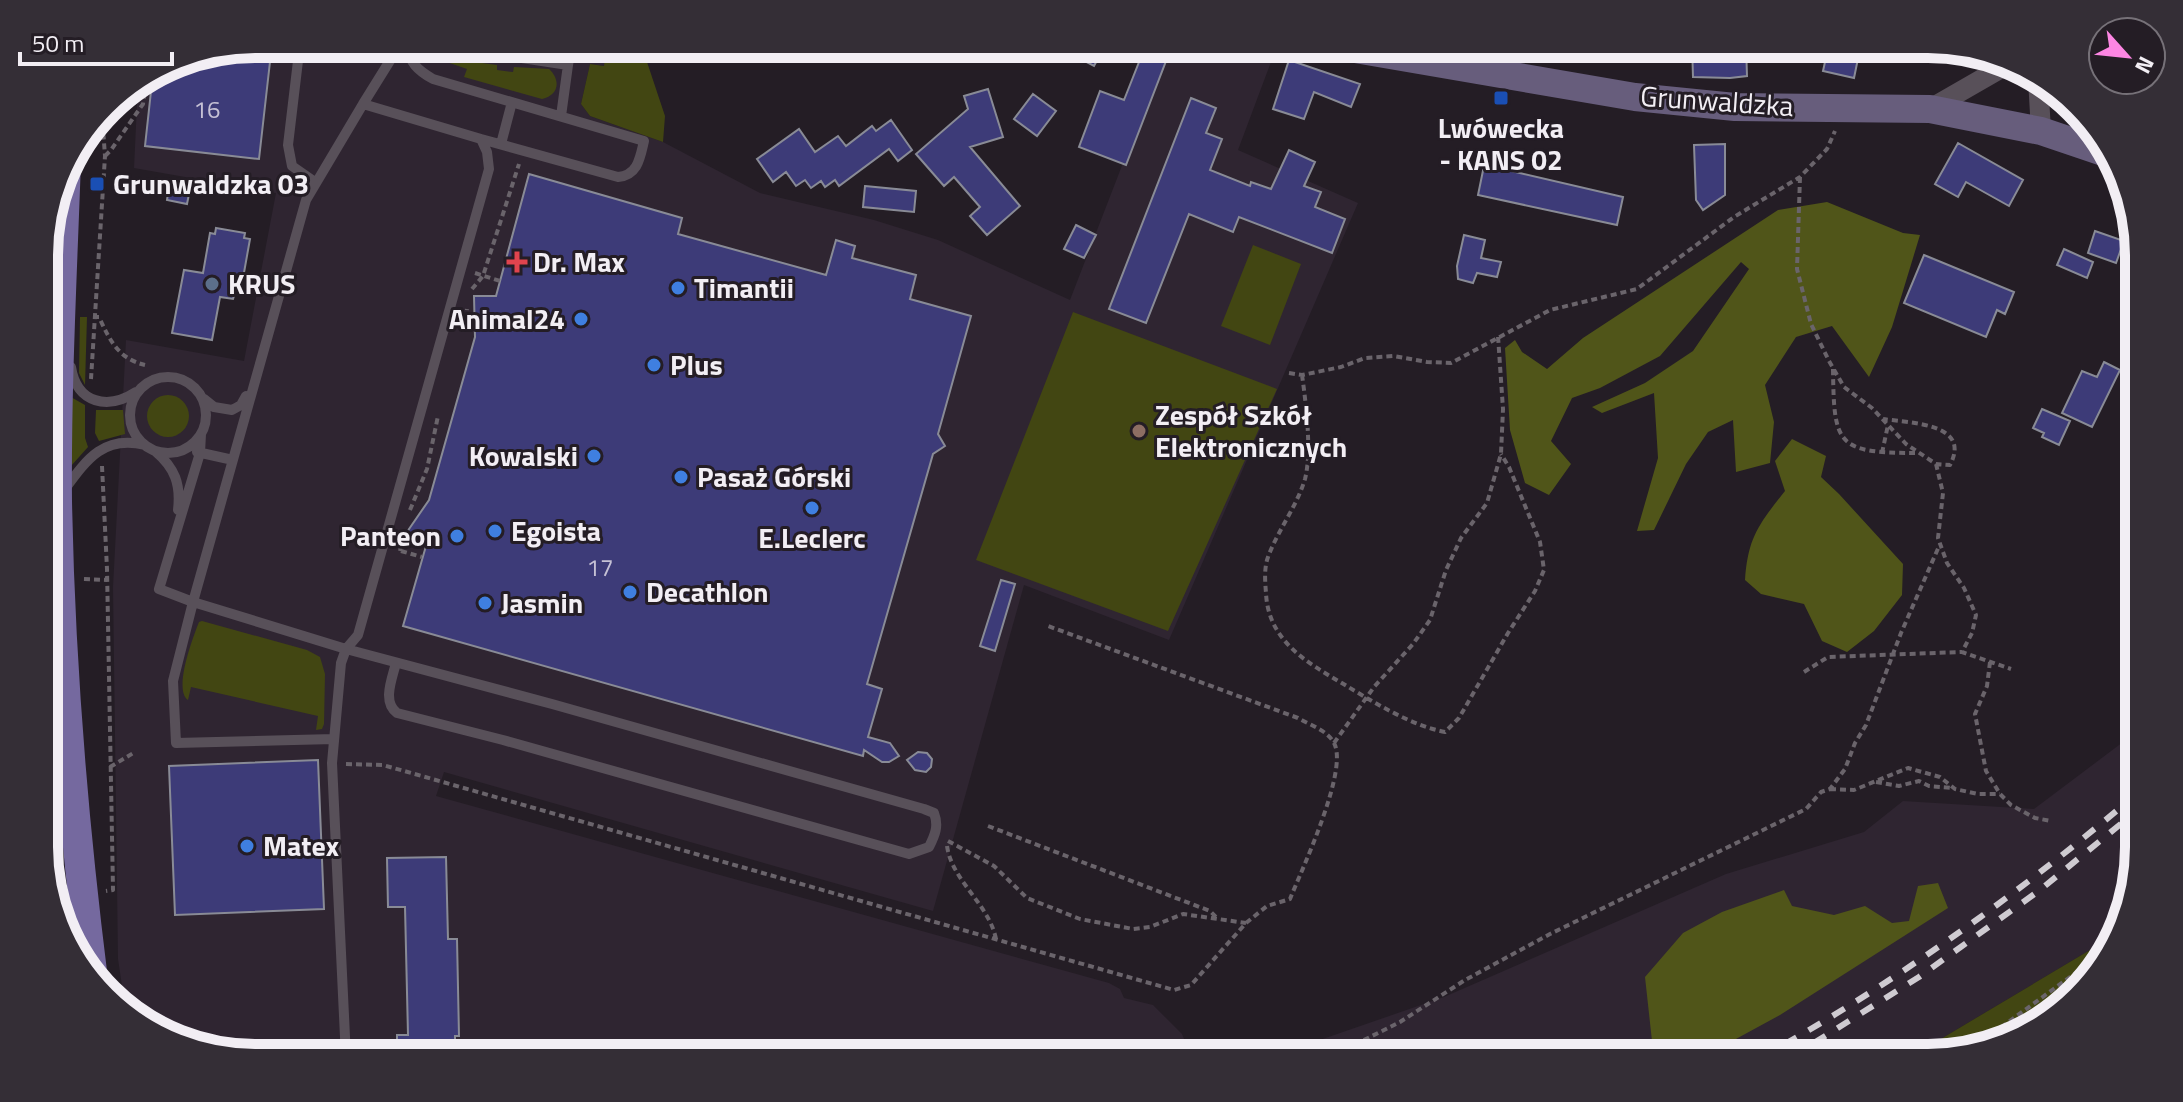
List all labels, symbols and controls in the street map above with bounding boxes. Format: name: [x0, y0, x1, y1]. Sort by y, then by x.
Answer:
scale bar: [20, 16, 172, 66]
north arrow: [2087, 16, 2167, 96]
text: 50 m: [32, 25, 84, 61]
text: N: [2126, 51, 2163, 80]
street label: Grunwaldzka: [1639, 74, 1795, 127]
marker: Lwówecka - KANS 02: [1492, 89, 1510, 107]
house number: 16: [194, 91, 220, 127]
place label: Lwówecka - KANS 02: [1438, 106, 1564, 181]
place label: Grunwaldzka 03: [113, 162, 309, 205]
marker: Grunwaldzka 03: [88, 175, 106, 193]
place label: Dr. Max: [533, 240, 625, 283]
marker: Dr. Max: [508, 253, 526, 271]
place label: KRUS: [228, 262, 296, 305]
place label: Timantii: [694, 266, 794, 309]
marker: KRUS: [203, 275, 221, 293]
marker: Timantii: [669, 279, 687, 297]
place label: Animal24: [449, 297, 565, 340]
marker: Animal24: [572, 310, 590, 328]
place label: Plus: [670, 343, 723, 386]
marker: Plus: [645, 356, 663, 374]
place label: Zespół Szkół Elektronicznych: [1155, 393, 1347, 468]
marker: Zespół Szkół Elektronicznych: [1130, 422, 1148, 440]
place label: Kowalski: [469, 434, 578, 477]
marker: Kowalski: [585, 447, 603, 465]
place label: Pasaż Górski: [697, 455, 851, 498]
marker: Pasaż Górski: [672, 468, 690, 486]
marker: E.Leclerc: [803, 499, 821, 517]
place label: Egoista: [511, 509, 601, 552]
place label: Panteon: [340, 514, 441, 557]
place label: E.Leclerc: [758, 516, 866, 559]
marker: Egoista: [486, 522, 504, 540]
marker: Panteon: [448, 527, 466, 545]
house number: 17: [587, 549, 613, 585]
place label: Decathlon: [646, 570, 769, 613]
place label: Jasmin: [501, 581, 583, 624]
marker: Decathlon: [621, 583, 639, 601]
marker: Jasmin: [476, 594, 494, 612]
place label: Matex: [263, 824, 339, 867]
marker: Matex: [238, 837, 256, 855]

